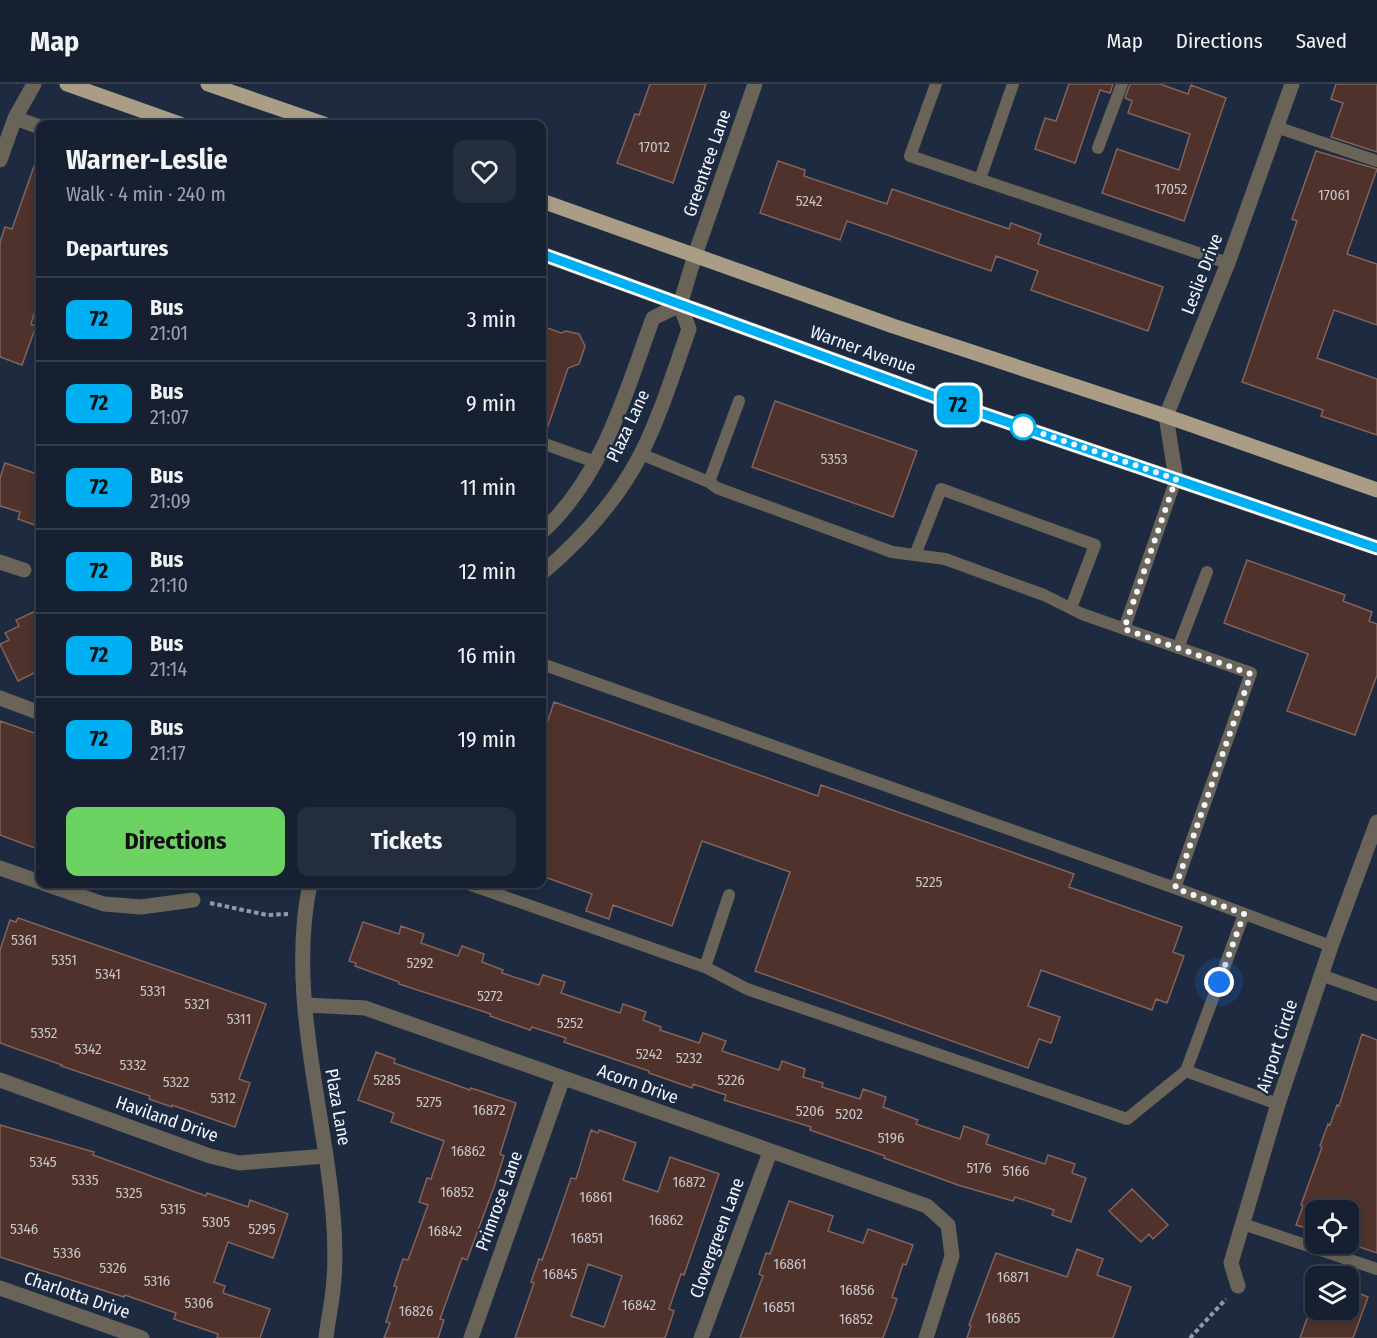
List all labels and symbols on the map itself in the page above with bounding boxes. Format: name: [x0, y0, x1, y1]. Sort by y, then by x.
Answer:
street label: Greentree Lane: [678, 106, 736, 220]
house number: 17012: [638, 138, 670, 156]
house number: 17052: [1155, 180, 1188, 198]
house number: 17061: [1318, 186, 1350, 204]
house number: 5242: [796, 192, 823, 210]
street label: Leslie Drive: [1177, 230, 1227, 317]
street label: Warner Avenue: [807, 321, 919, 379]
street label: Plaza Lane: [602, 386, 654, 466]
line badge: 72: [931, 386, 985, 424]
unlabelled marker: [1010, 414, 1036, 440]
house number: 5353: [820, 450, 848, 468]
house number: 5225: [916, 873, 943, 891]
house number: 5361: [11, 931, 37, 949]
house number: 5351: [51, 951, 77, 969]
house number: 5292: [407, 954, 434, 972]
house number: 5341: [95, 965, 121, 983]
your location: [1204, 967, 1234, 997]
house number: 5331: [140, 982, 166, 1000]
house number: 5272: [477, 987, 503, 1005]
house number: 5321: [184, 995, 210, 1013]
street label: Airport Circle: [1252, 997, 1302, 1095]
house number: 5311: [227, 1010, 251, 1028]
house number: 5252: [557, 1014, 584, 1032]
house number: 5352: [31, 1024, 58, 1042]
house number: 5342: [74, 1040, 102, 1058]
house number: 5242: [636, 1045, 663, 1063]
house number: 5232: [676, 1049, 703, 1067]
house number: 5332: [120, 1056, 147, 1074]
street label: Acorn Drive: [595, 1059, 682, 1109]
street label: Plaza Lane: [320, 1067, 356, 1147]
house number: 5285: [373, 1071, 401, 1089]
house number: 5226: [717, 1071, 745, 1089]
house number: 5322: [163, 1073, 190, 1091]
house number: 5312: [210, 1089, 236, 1107]
street label: Haviland Drive: [113, 1091, 221, 1147]
house number: 5275: [416, 1093, 442, 1111]
house number: 16872: [472, 1101, 506, 1119]
house number: 5206: [796, 1102, 824, 1120]
house number: 5202: [835, 1105, 863, 1123]
house number: 5196: [878, 1129, 904, 1147]
house number: 16862: [451, 1142, 486, 1160]
street label: Primrose Lane: [471, 1148, 527, 1254]
house number: 5345: [29, 1153, 57, 1171]
house number: 5176: [966, 1159, 992, 1177]
house number: 5166: [1003, 1162, 1029, 1180]
house number: 5335: [71, 1171, 99, 1189]
house number: 16872: [672, 1173, 706, 1191]
street label: Clovergreen Lane: [685, 1175, 749, 1301]
house number: 16852: [440, 1183, 474, 1201]
house number: 5325: [116, 1184, 143, 1202]
house number: 16861: [579, 1188, 613, 1206]
house number: 5315: [160, 1200, 186, 1218]
house number: 16862: [649, 1211, 684, 1229]
house number: 5305: [202, 1213, 230, 1231]
house number: 5346: [10, 1220, 38, 1238]
house number: 5295: [248, 1220, 276, 1238]
house number: 16842: [428, 1222, 463, 1240]
house number: 16851: [571, 1229, 603, 1247]
house number: 5336: [53, 1244, 81, 1262]
house number: 16861: [773, 1255, 807, 1273]
house number: 5326: [99, 1259, 127, 1277]
house number: 16845: [543, 1265, 578, 1283]
street label: Charlotta Drive: [21, 1267, 133, 1323]
house number: 16871: [997, 1268, 1029, 1286]
house number: 5316: [144, 1272, 170, 1290]
house number: 16856: [839, 1281, 875, 1299]
house number: 5306: [185, 1294, 213, 1312]
house number: 16842: [622, 1296, 657, 1314]
house number: 16851: [763, 1298, 795, 1316]
house number: 16826: [399, 1302, 433, 1320]
house number: 16865: [985, 1309, 1021, 1327]
house number: 16852: [839, 1310, 873, 1328]

